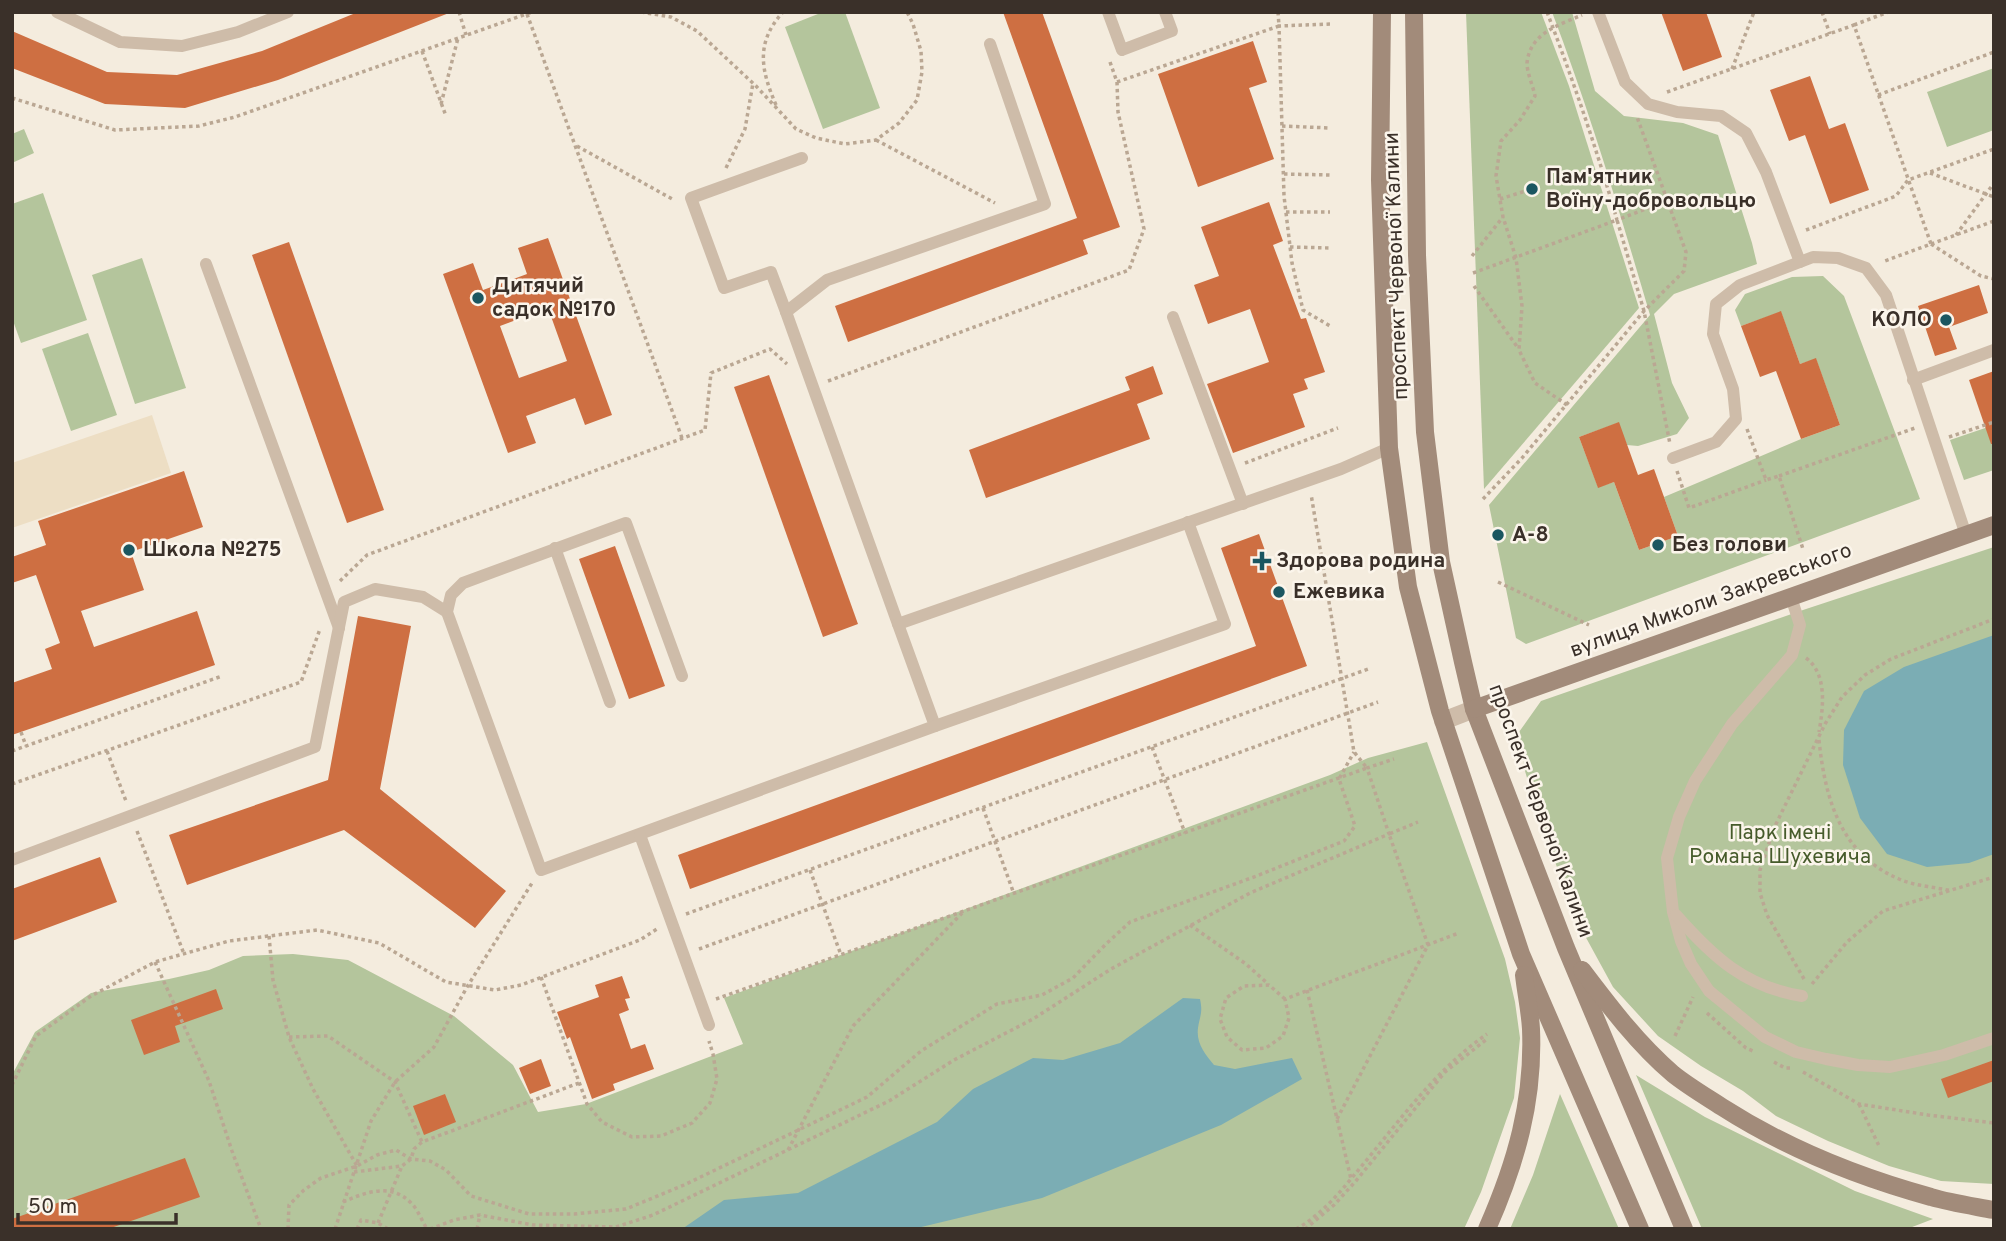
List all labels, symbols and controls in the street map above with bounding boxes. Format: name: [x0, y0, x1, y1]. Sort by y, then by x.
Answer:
street label: проспект Червоної Калини: [1379, 132, 1415, 400]
place label: Пам'ятник Воїну-добровольцю: [1546, 164, 1756, 215]
marker: Пам'ятник Воїну-добровольцю: [1524, 181, 1540, 197]
place label: Дитячий садок №170: [492, 273, 616, 324]
marker: Дитячий садок №170: [470, 290, 486, 306]
place label: КОЛО: [1871, 307, 1932, 334]
marker: КОЛО: [1938, 312, 1954, 328]
place label: А-8: [1512, 522, 1549, 549]
marker: А-8: [1490, 527, 1506, 543]
place label: Без голови: [1672, 532, 1787, 559]
place label: Школа №275: [143, 537, 282, 564]
street label: вулиця Миколи Закревського: [1566, 537, 1856, 665]
marker: Без голови: [1650, 537, 1666, 553]
marker: Школа №275: [121, 542, 137, 558]
place label: Здорова родина: [1276, 548, 1445, 575]
marker: Здорова родина: [1254, 553, 1270, 569]
place label: Ежевика: [1293, 579, 1385, 606]
marker: Ежевика: [1271, 584, 1287, 600]
street label: проспект Червоної Калини: [1481, 680, 1599, 942]
park label: Парк імені Романа Шухевича: [1689, 820, 1871, 871]
scale bar: [18, 1182, 175, 1226]
text: 50 m: [28, 1194, 77, 1221]

